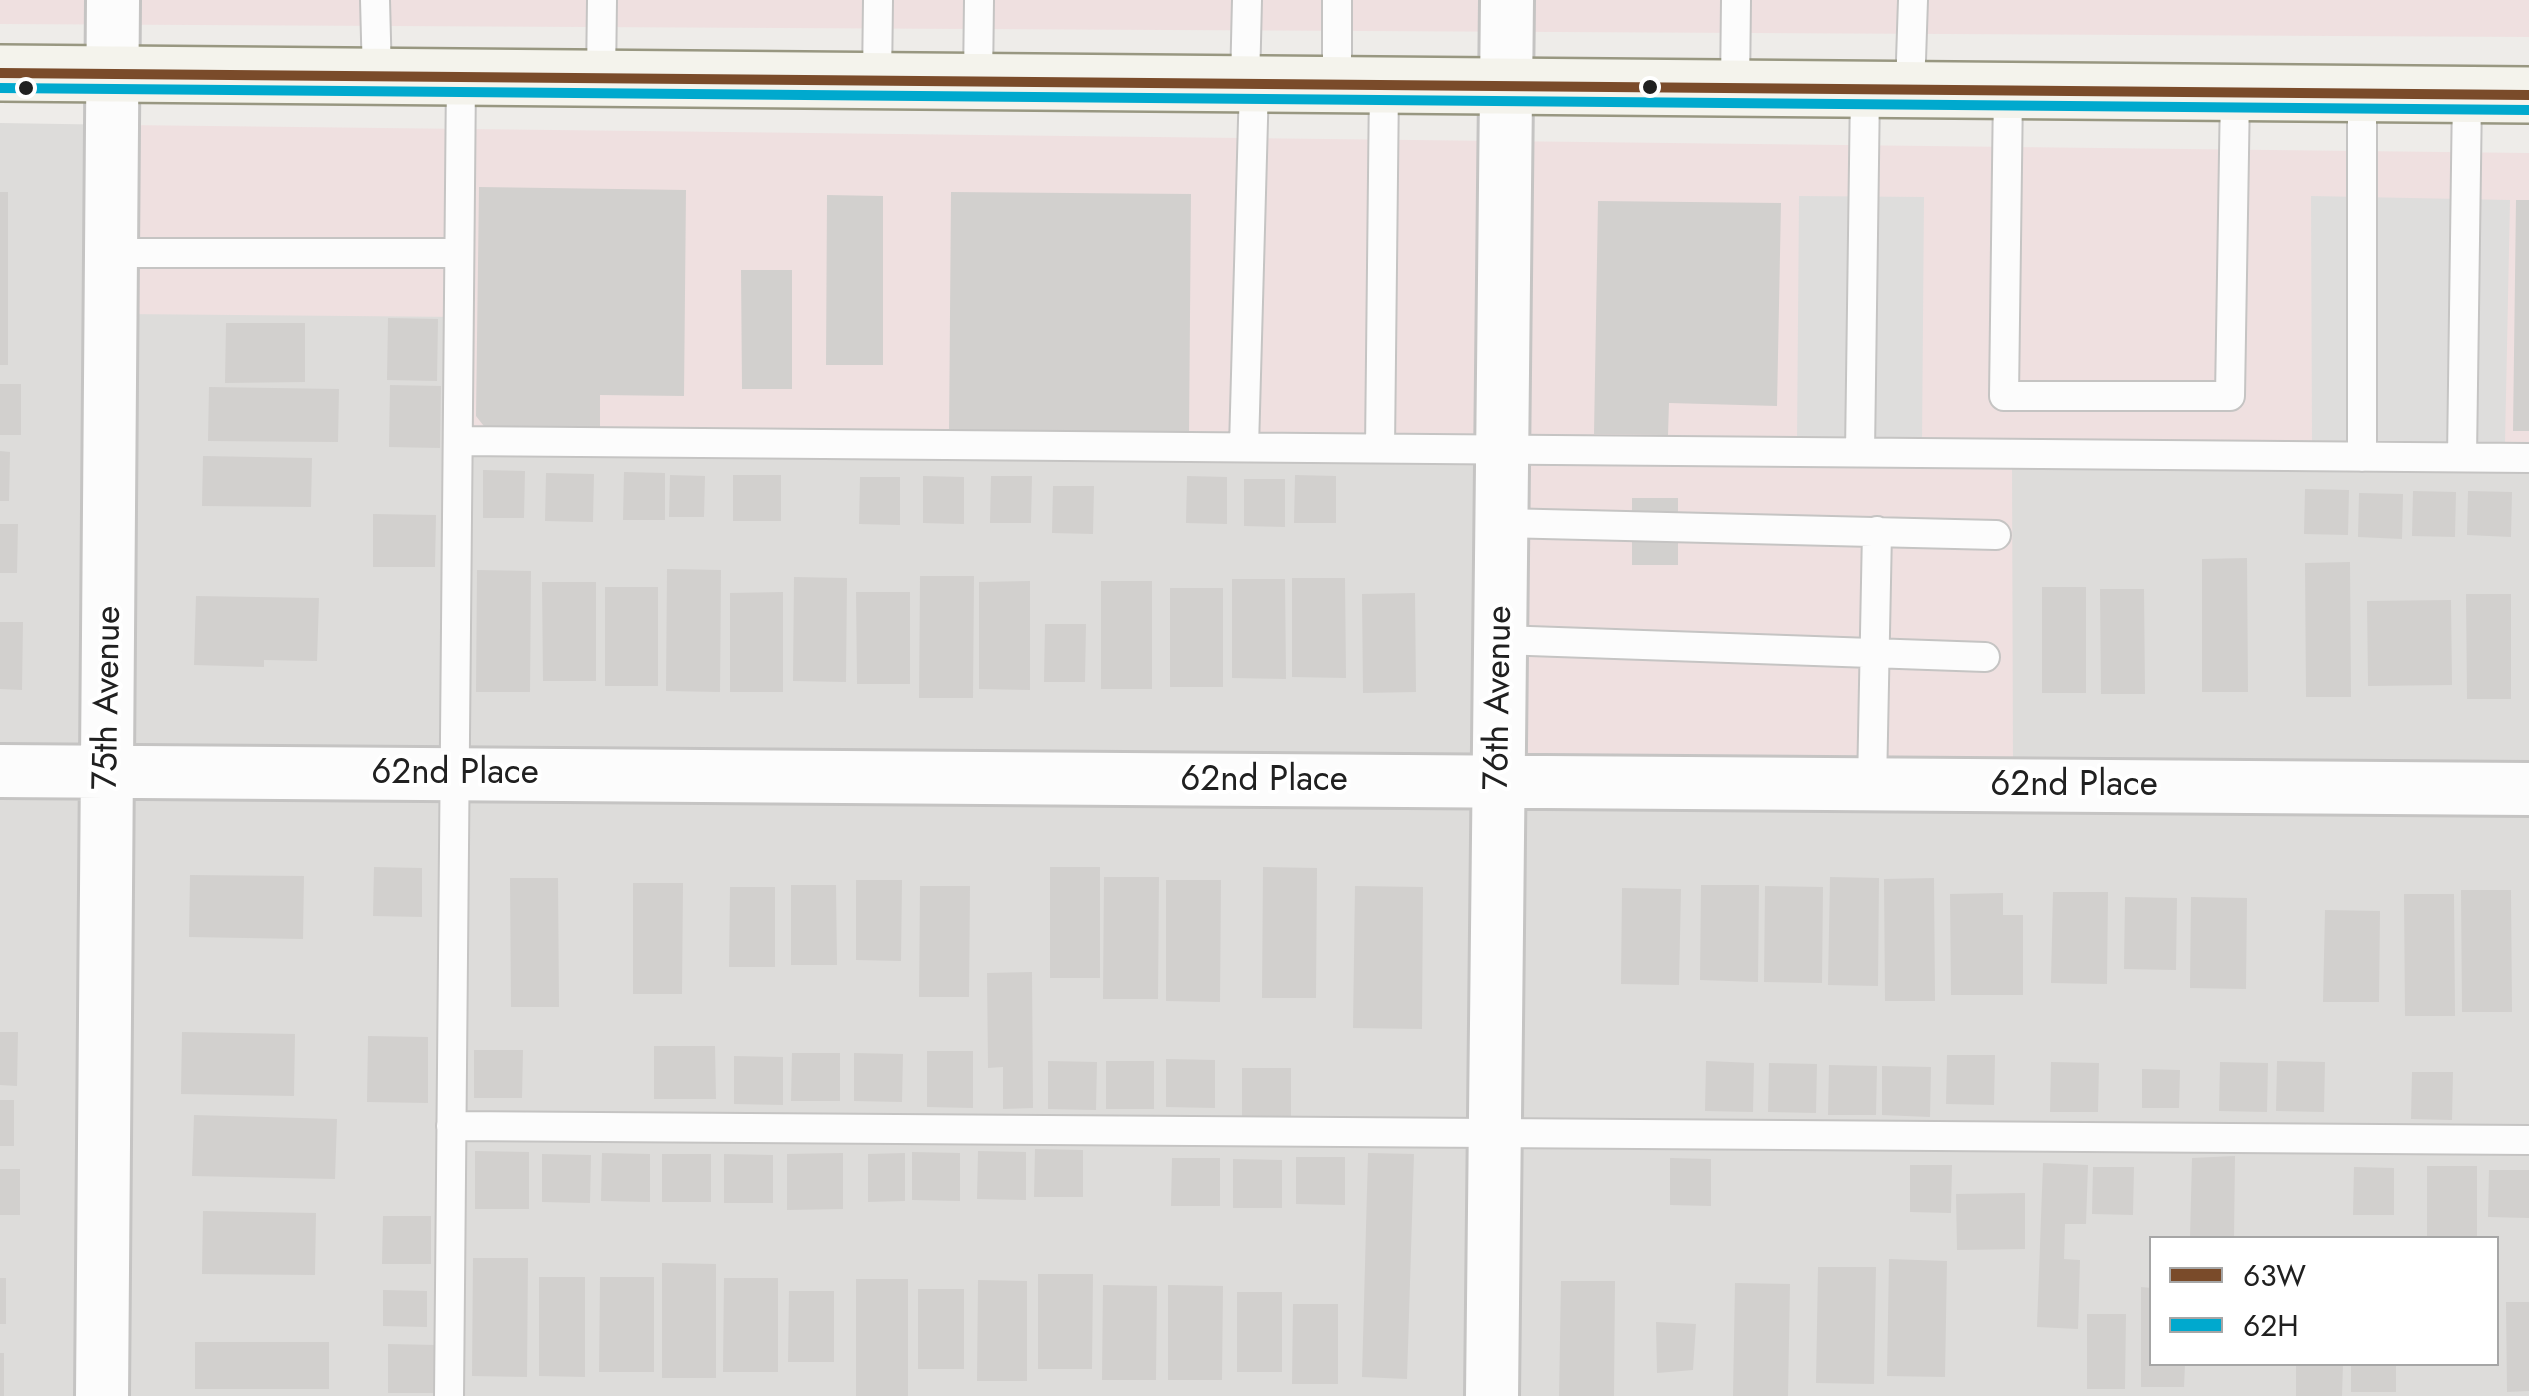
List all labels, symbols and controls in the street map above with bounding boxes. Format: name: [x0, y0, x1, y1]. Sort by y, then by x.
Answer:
unlabelled marker: [1640, 77, 1660, 97]
unlabelled marker: [16, 78, 36, 98]
street label: 75th Avenue: [86, 605, 132, 791]
street label: 76th Avenue: [1477, 605, 1523, 791]
street label: 62nd Place: [371, 754, 539, 796]
street label: 62nd Place: [1180, 761, 1348, 803]
street label: 62nd Place: [1990, 766, 2158, 808]
legend: [2149, 1236, 2499, 1366]
text: 63W: [2243, 1254, 2306, 1297]
text: 62H: [2243, 1304, 2299, 1347]

